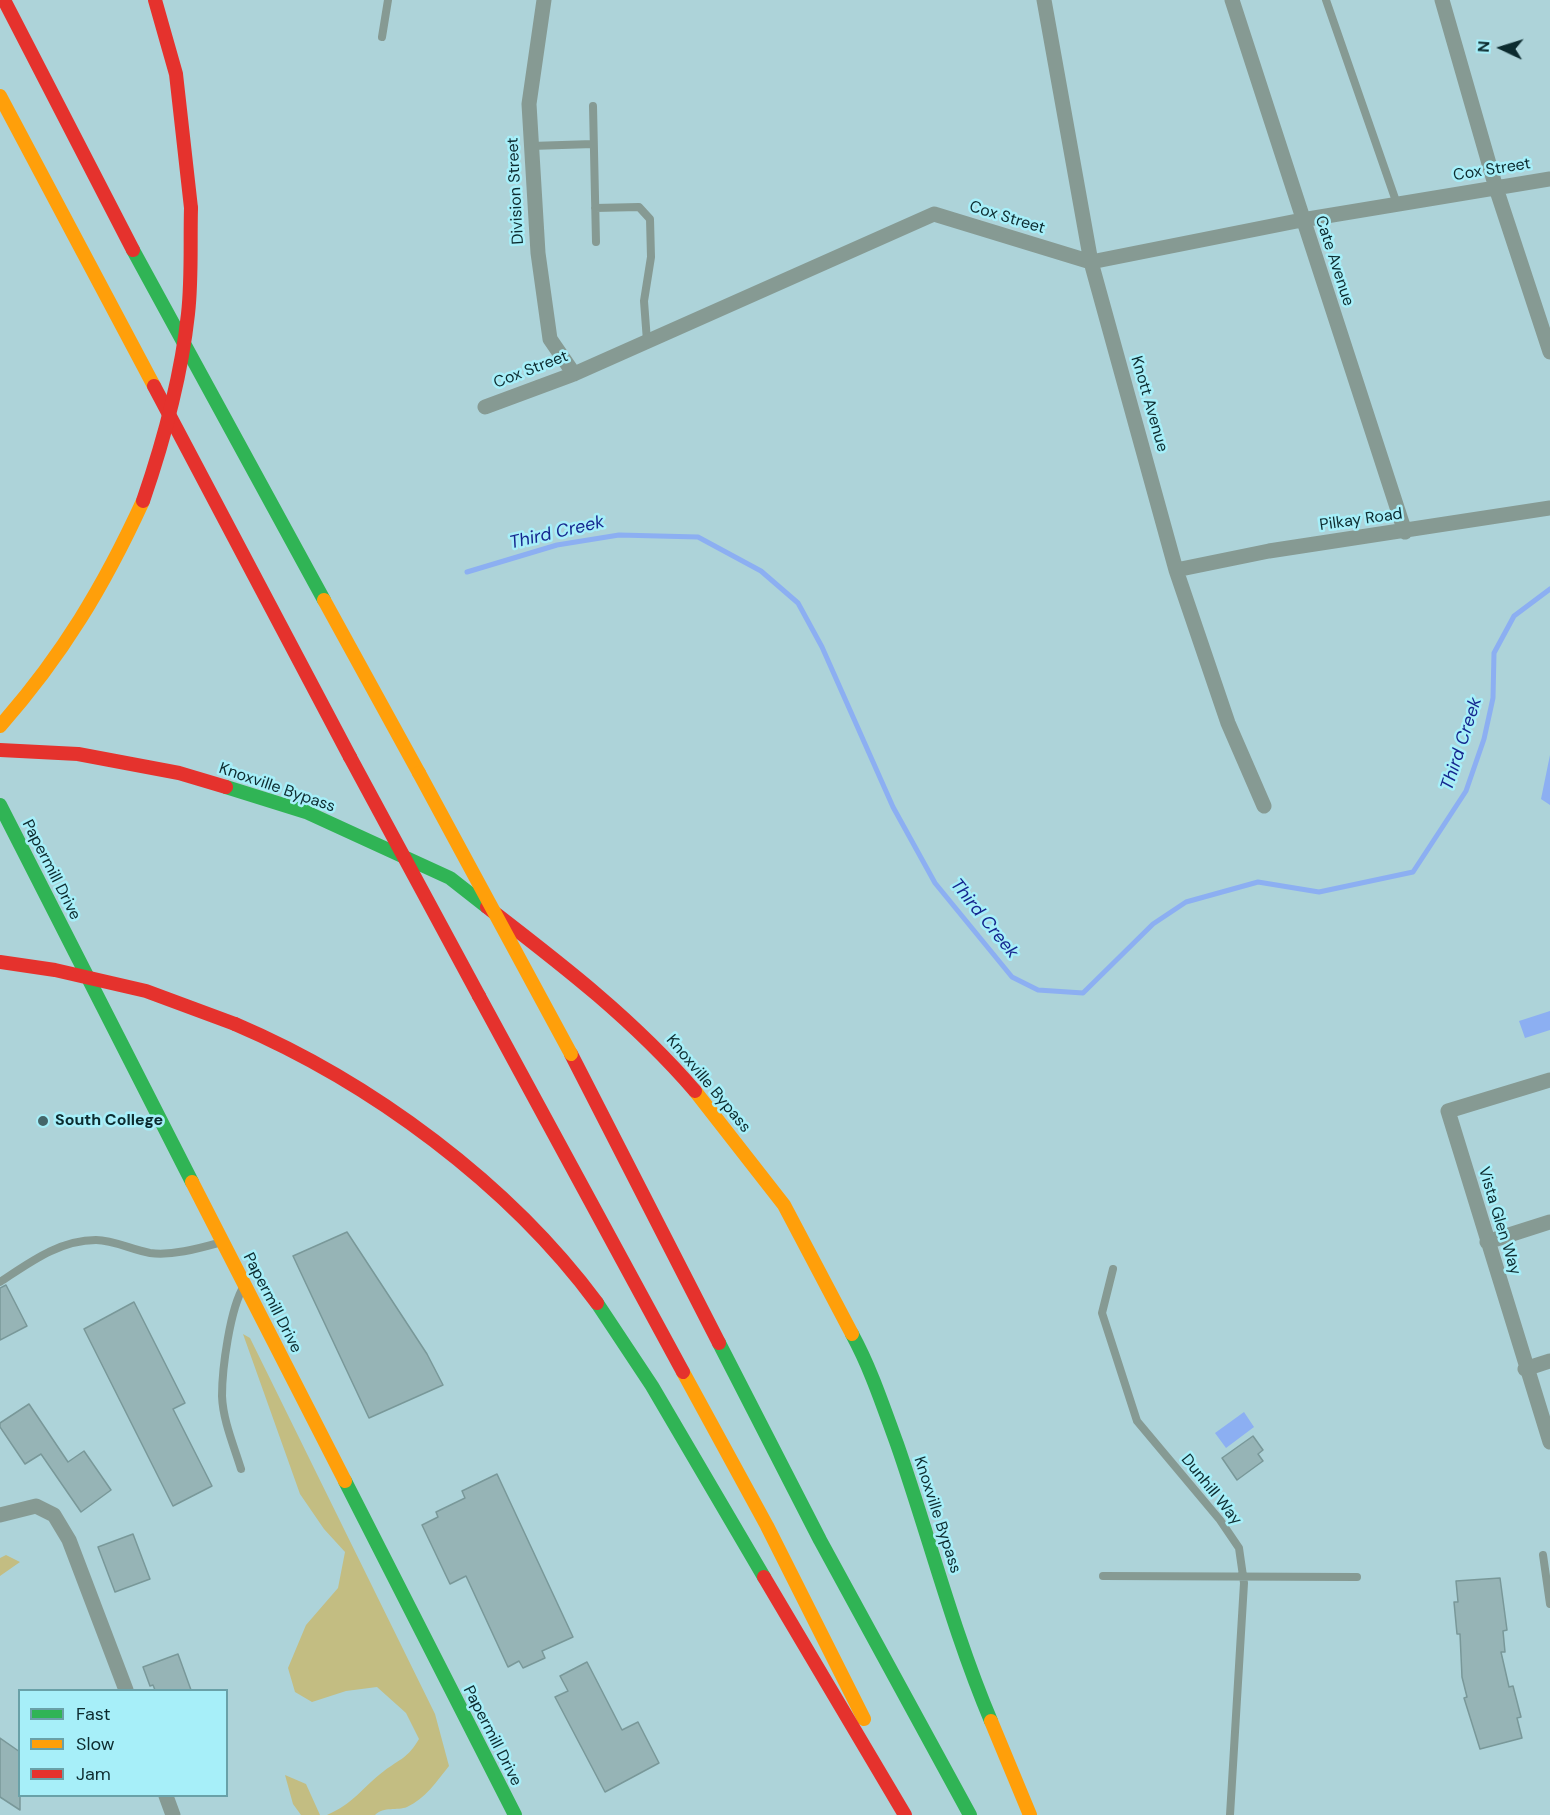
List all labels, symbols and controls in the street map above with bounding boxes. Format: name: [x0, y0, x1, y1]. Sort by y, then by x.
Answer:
north arrow: [1472, 18, 1532, 78]
text: N: [1473, 40, 1494, 53]
street label: Division Street: [504, 137, 528, 245]
street label: Cox Street: [1452, 154, 1532, 186]
street label: Cox Street: [967, 197, 1047, 239]
street label: Cate Avenue: [1310, 213, 1358, 309]
street label: Cox Street: [491, 347, 571, 393]
street label: Knott Avenue: [1126, 354, 1172, 454]
street label: Pilkay Road: [1318, 505, 1404, 535]
water label: Third Creek: [508, 512, 606, 554]
water label: Third Creek: [1437, 695, 1487, 793]
street label: Knoxville Bypass: [216, 759, 338, 817]
street label: Papermill Drive: [17, 817, 85, 923]
water label: Third Creek: [945, 875, 1023, 963]
street label: Knoxville Bypass: [662, 1031, 754, 1137]
place label: South College: [55, 1111, 163, 1131]
marker: South College: [36, 1114, 50, 1128]
street label: Vista Glen Way: [1473, 1165, 1525, 1277]
street label: Papermill Drive: [238, 1250, 306, 1356]
street label: Dunhill Way: [1177, 1451, 1245, 1529]
street label: Knoxville Bypass: [909, 1454, 965, 1576]
street label: Papermill Drive: [458, 1683, 526, 1789]
legend: [18, 1689, 228, 1797]
text: Fast: [76, 1702, 111, 1726]
text: Slow: [76, 1732, 115, 1756]
text: Jam: [76, 1762, 111, 1786]

